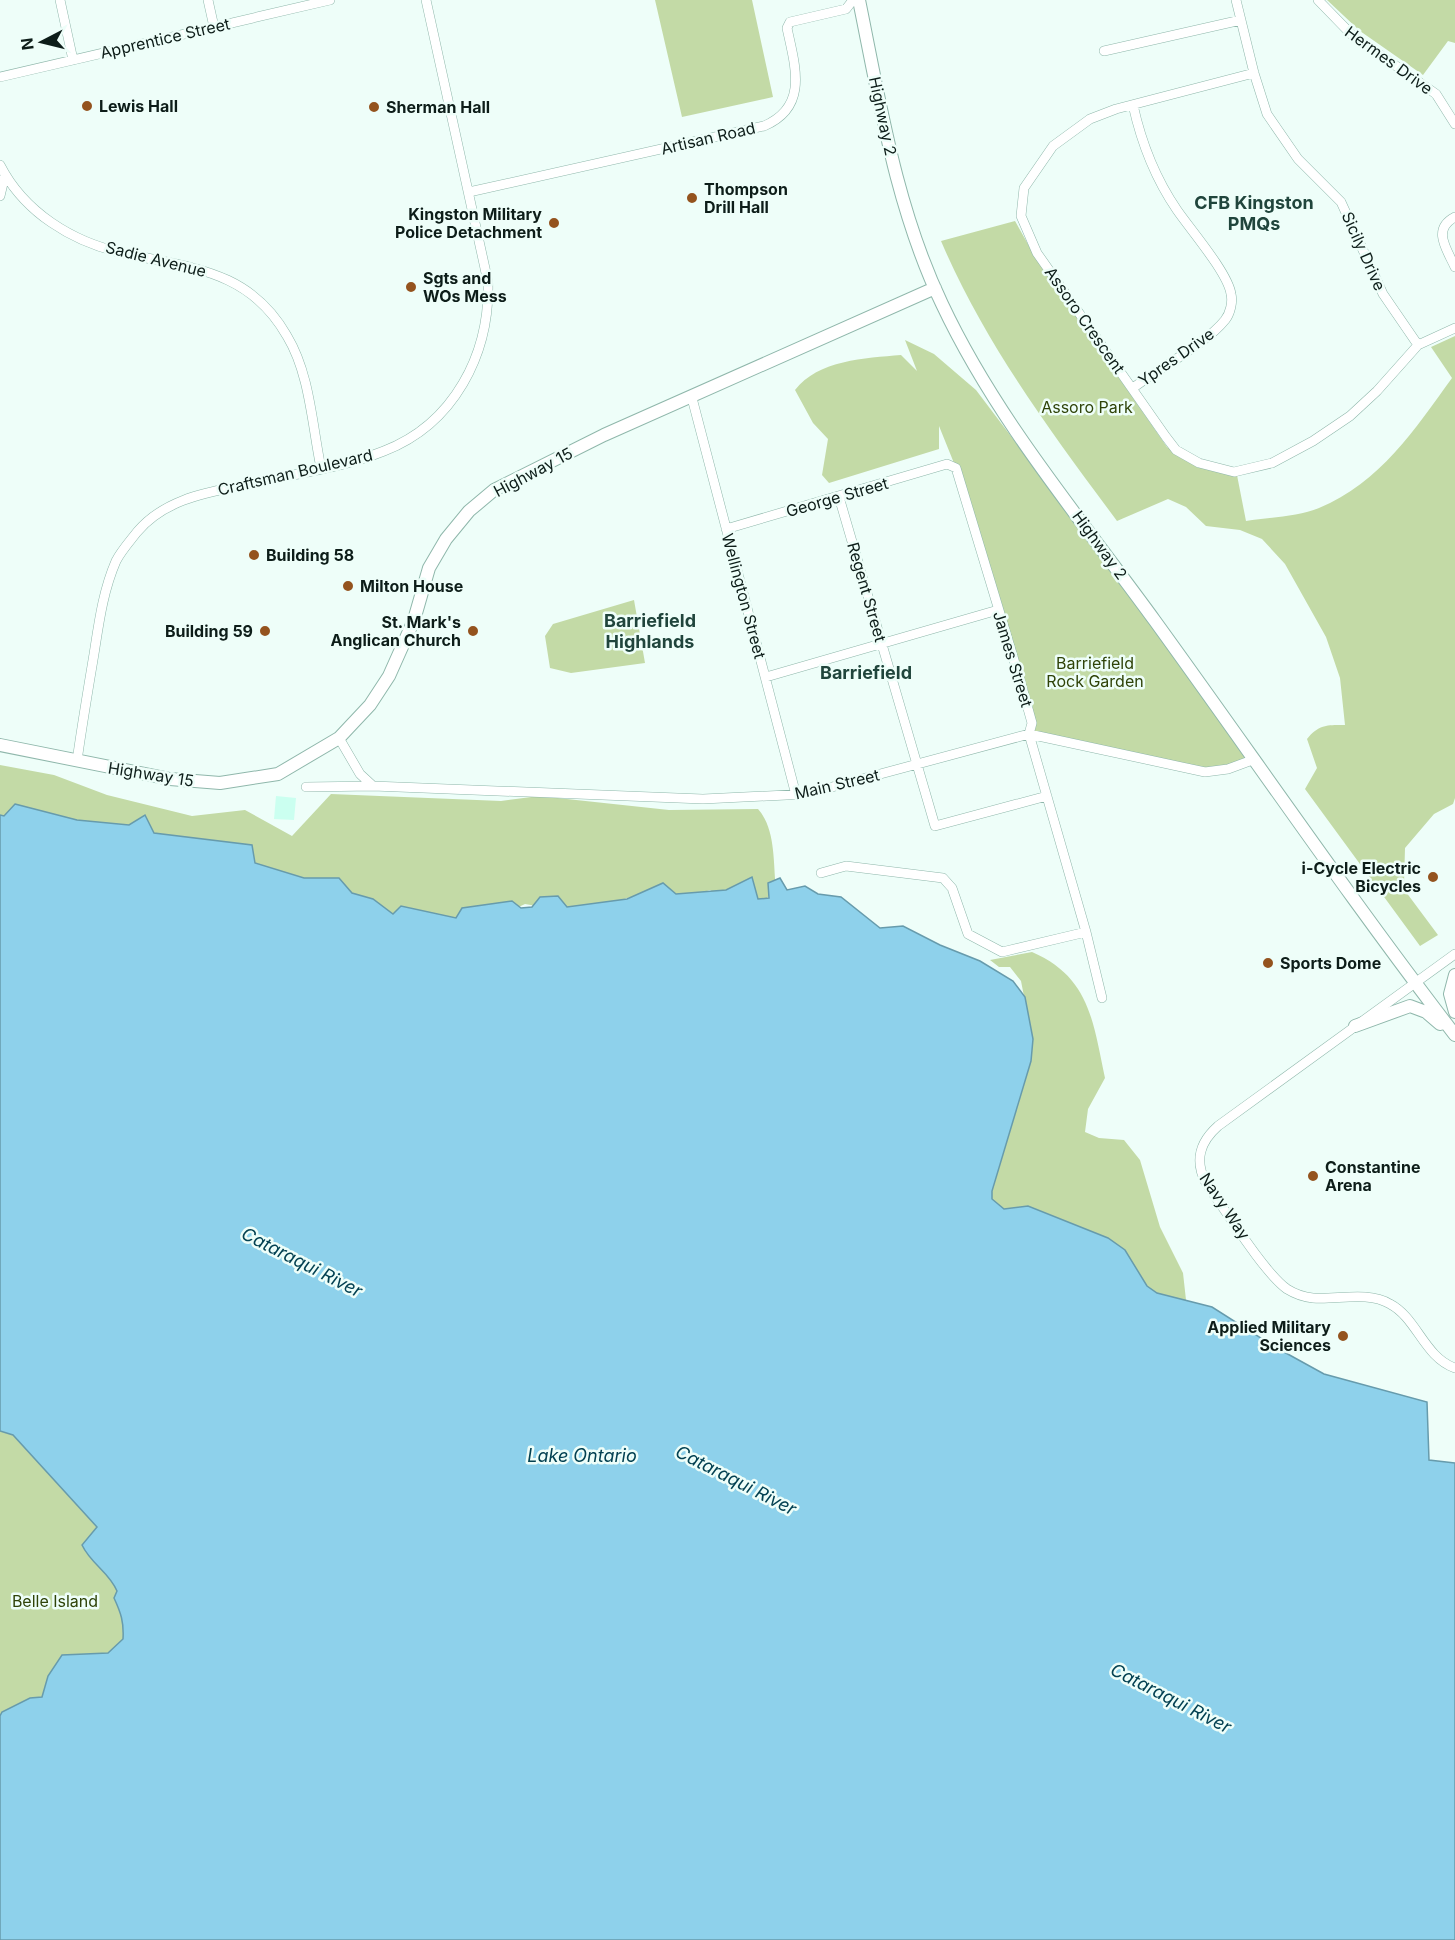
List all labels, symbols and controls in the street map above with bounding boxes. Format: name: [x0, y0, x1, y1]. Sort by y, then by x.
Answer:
north arrow: [12, 12, 72, 72]
street label: Apprentice Street: [98, 13, 232, 63]
street label: Hermes Drive: [1341, 21, 1437, 99]
text: N: [16, 37, 38, 51]
street label: Highway 2: [865, 75, 901, 157]
place label: Lewis Hall: [99, 96, 178, 116]
place label: Sherman Hall: [386, 97, 490, 117]
marker: Lewis Hall: [80, 99, 94, 113]
marker: Sherman Hall: [367, 100, 381, 114]
street label: Artisan Road: [659, 117, 757, 159]
place label: Thompson Drill Hall: [704, 179, 788, 217]
marker: Thompson Drill Hall: [685, 191, 699, 205]
district label: CFB Kingston PMQs: [1194, 192, 1314, 234]
place label: Kingston Military Police Detachment: [395, 204, 542, 242]
street label: Sicily Drive: [1338, 208, 1390, 294]
marker: Kingston Military Police Detachment: [547, 216, 561, 230]
street label: Sadie Avenue: [104, 237, 208, 281]
street label: Assoro Crescent: [1041, 263, 1129, 377]
place label: Sgts and WOs Mess: [423, 268, 507, 306]
marker: Sgts and WOs Mess: [404, 280, 418, 294]
street label: Ypres Drive: [1134, 324, 1218, 390]
park label: Assoro Park: [1041, 397, 1133, 417]
street label: Highway 15: [490, 443, 576, 501]
street label: Craftsman Boulevard: [216, 444, 374, 500]
street label: George Street: [784, 473, 890, 521]
street label: Highway 2: [1068, 507, 1132, 583]
street label: Wellington Street: [718, 531, 770, 661]
street label: Regent Street: [843, 540, 891, 644]
place label: Building 58: [266, 545, 354, 565]
marker: Building 58: [247, 548, 261, 562]
place label: Milton House: [360, 576, 463, 596]
marker: Milton House: [341, 579, 355, 593]
street label: James Street: [989, 608, 1037, 710]
district label: Barriefield Highlands: [604, 610, 696, 652]
place label: St. Mark's Anglican Church: [330, 612, 461, 650]
place label: Building 59: [165, 621, 253, 641]
marker: Building 59: [258, 624, 272, 638]
marker: St. Mark's Anglican Church: [466, 624, 480, 638]
park label: Barriefield Rock Garden: [1046, 653, 1144, 691]
district label: Barriefield: [820, 662, 912, 683]
street label: Highway 15: [107, 757, 195, 791]
street label: Main Street: [793, 765, 881, 803]
place label: i-Cycle Electric Bicycles: [1302, 858, 1421, 896]
marker: i-Cycle Electric Bicycles: [1426, 870, 1440, 884]
place label: Sports Dome: [1280, 953, 1381, 973]
marker: Sports Dome: [1261, 956, 1275, 970]
place label: Constantine Arena: [1325, 1157, 1420, 1195]
street label: Navy Way: [1195, 1169, 1255, 1243]
marker: Constantine Arena: [1306, 1169, 1320, 1183]
water label: Cataraqui River: [238, 1223, 367, 1302]
place label: Applied Military Sciences: [1207, 1317, 1331, 1355]
marker: Applied Military Sciences: [1336, 1329, 1350, 1343]
water label: Cataraqui River: [672, 1441, 801, 1520]
water label: Lake Ontario: [527, 1445, 637, 1466]
park label: Belle Island: [12, 1591, 98, 1611]
water label: Cataraqui River: [1107, 1659, 1236, 1738]

